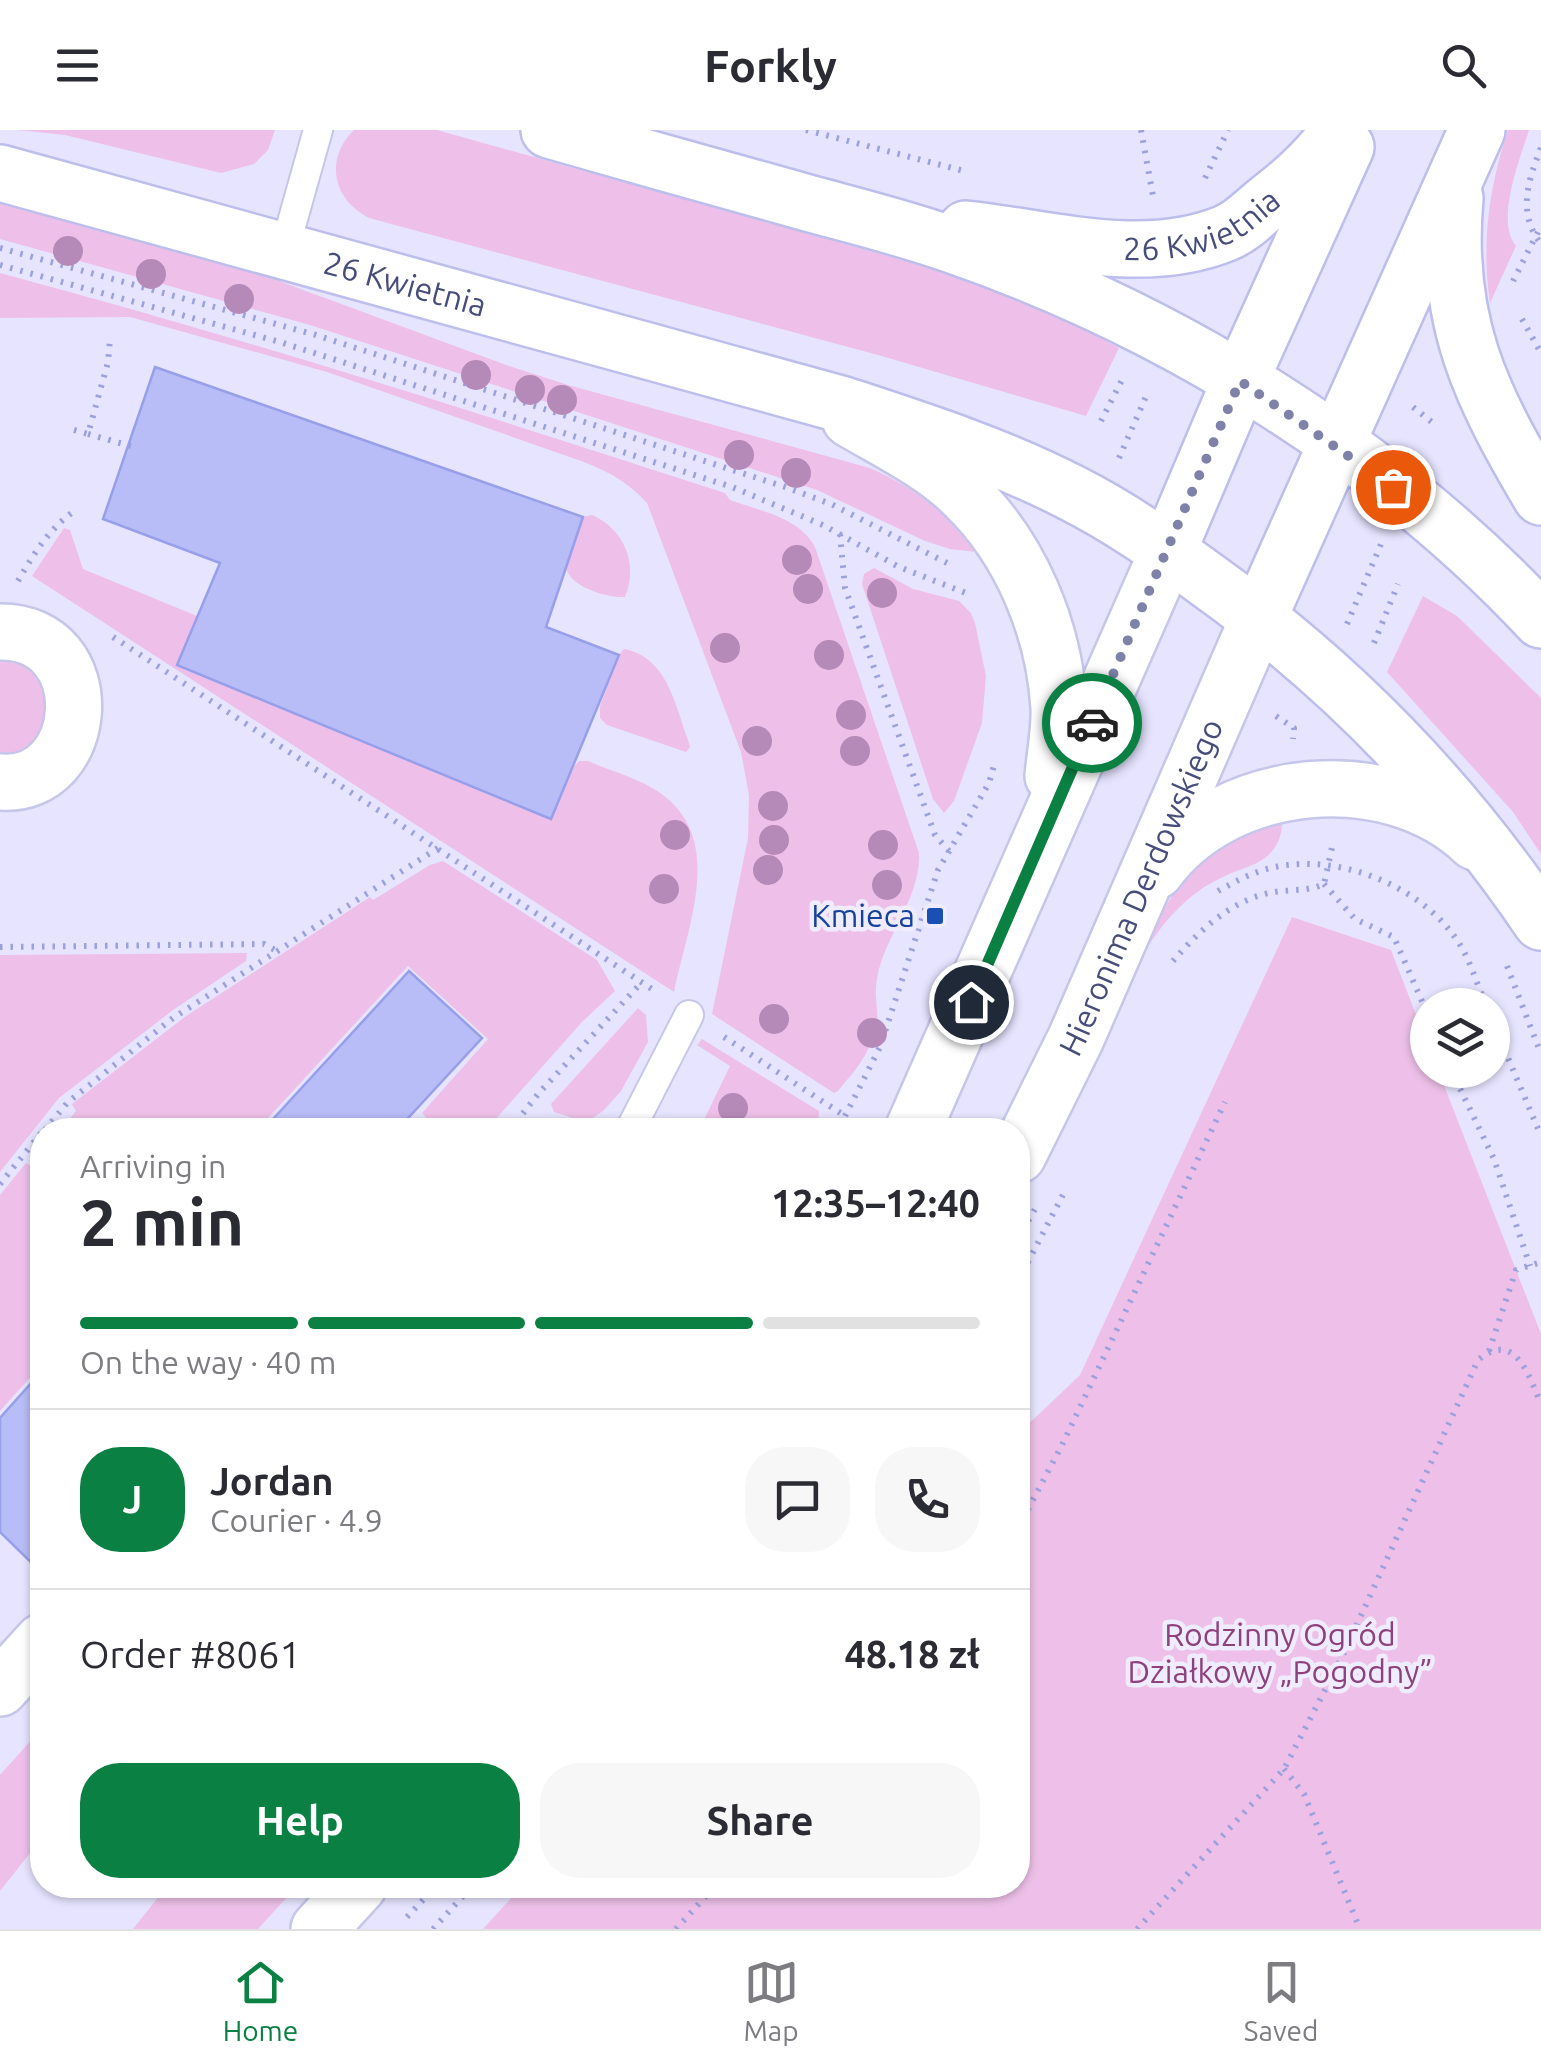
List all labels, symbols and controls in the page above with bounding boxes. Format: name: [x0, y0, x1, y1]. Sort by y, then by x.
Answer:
icon: menu: [50, 38, 105, 93]
icon: search: [1436, 38, 1491, 93]
text: Forkly: [704, 40, 837, 91]
street label: 26 Kwietnia: [1123, 181, 1286, 266]
street label: 26 Kwietnia: [320, 244, 491, 323]
pin: [1351, 445, 1436, 530]
icon: bag: [1366, 460, 1421, 515]
courier: [1042, 673, 1142, 773]
icon: car: [1065, 696, 1120, 751]
street label: Hieronima Derdowskiego: [1051, 713, 1230, 1061]
place label: Kmieca: [811, 897, 915, 933]
marker: Kmieca: [924, 905, 946, 927]
pin: [929, 960, 1014, 1045]
icon: home: [944, 975, 999, 1030]
map controls: [1410, 988, 1510, 1088]
button: layers: [1410, 988, 1510, 1088]
text: Arriving in: [80, 1148, 226, 1184]
text: 12:35–12:40: [771, 1182, 980, 1224]
text: 2 min: [80, 1185, 244, 1258]
text: On the way · 40 m: [80, 1344, 336, 1380]
button: chat: [745, 1447, 850, 1552]
button: phone: [875, 1447, 980, 1552]
text: Jordan: [210, 1460, 334, 1502]
text: J: [123, 1478, 142, 1520]
text: Courier · 4.9: [210, 1502, 383, 1538]
park label: Rodzinny Ogród Działkowy „Pogodny”: [1127, 1616, 1433, 1689]
text: Order #8061: [80, 1633, 301, 1675]
text: 48.18 zł: [844, 1633, 980, 1675]
button: Help: [80, 1763, 520, 1878]
button: Share: [540, 1763, 980, 1878]
tab: Home: [223, 1955, 298, 2046]
tab: Map: [743, 1955, 799, 2046]
tab: Saved: [1244, 1955, 1318, 2046]

